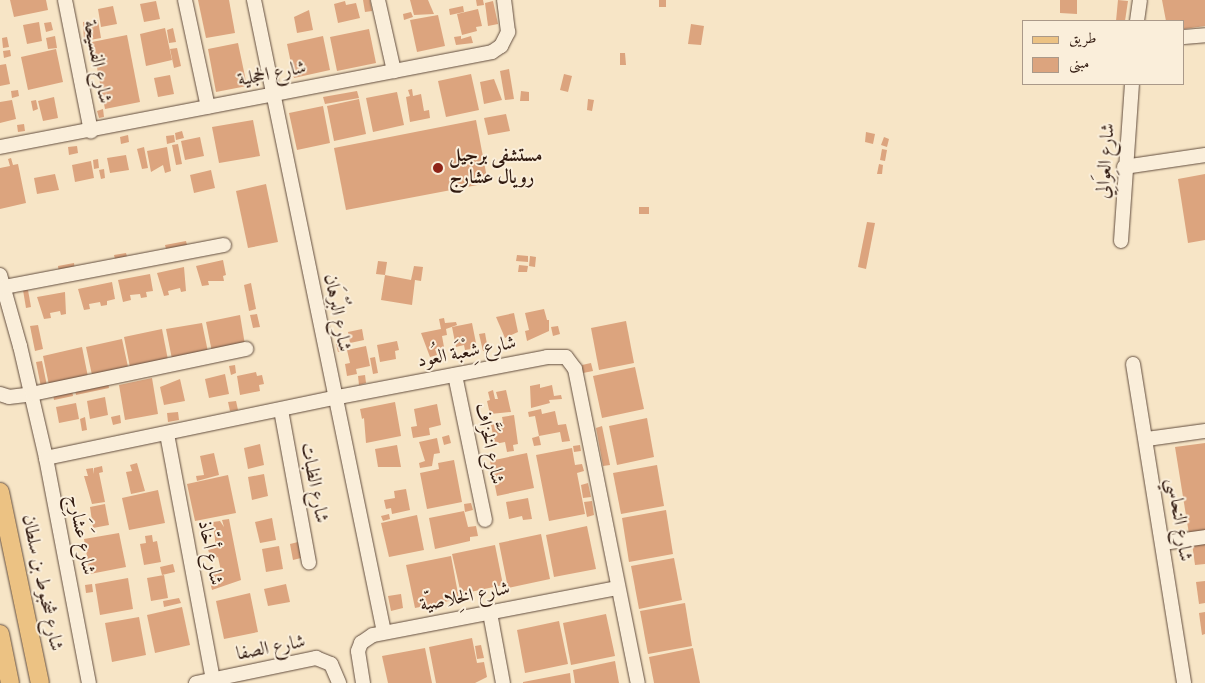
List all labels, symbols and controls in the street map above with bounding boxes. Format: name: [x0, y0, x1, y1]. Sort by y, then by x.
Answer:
street label: شارع الفسيحة: [77, 18, 115, 106]
legend: [1022, 20, 1185, 85]
text: طريق: [1069, 29, 1096, 50]
text: مبنى: [1069, 54, 1089, 75]
street label: شارع الحجلية: [236, 57, 308, 93]
street label: شارع العِوَالِي: [1093, 122, 1121, 200]
place label: مستشفى برجيل رويال عشارج: [449, 146, 542, 190]
marker: مستشفى برجيل رويال عشارج: [431, 161, 445, 175]
street label: شارع البُرْهَان: [317, 272, 355, 354]
street label: شارع شِعْبَة العُود: [416, 332, 518, 374]
street label: شارع الخَزَّاف: [468, 401, 508, 487]
street label: شارع الظبات: [294, 441, 332, 525]
street label: شارع النحاسي: [1160, 477, 1196, 563]
street label: شارع عَشَارِج: [61, 493, 99, 577]
street label: شارع شخبوط بن سلطان: [15, 513, 67, 653]
street label: شارع أخّاذ: [192, 518, 226, 588]
street label: شارع الخِلاصيّة: [418, 578, 512, 618]
street label: شارع الصفا: [235, 631, 307, 667]

